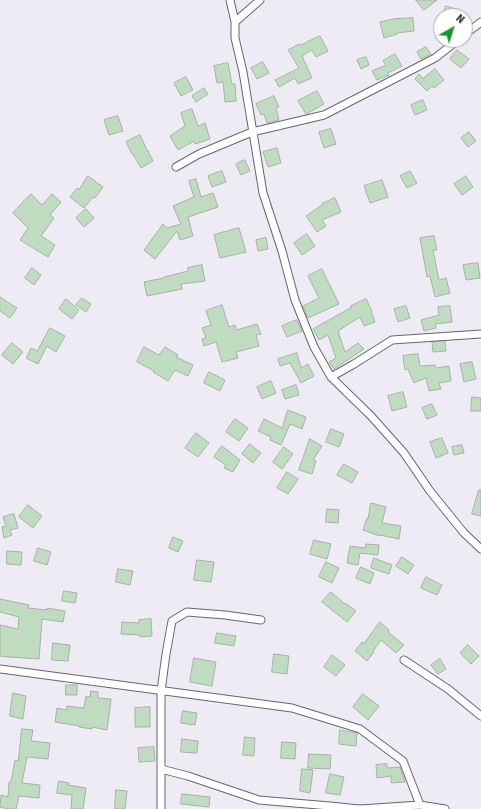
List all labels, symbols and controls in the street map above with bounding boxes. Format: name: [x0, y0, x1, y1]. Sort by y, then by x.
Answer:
north arrow: [433, 8, 473, 48]
text: N: [453, 11, 468, 27]

